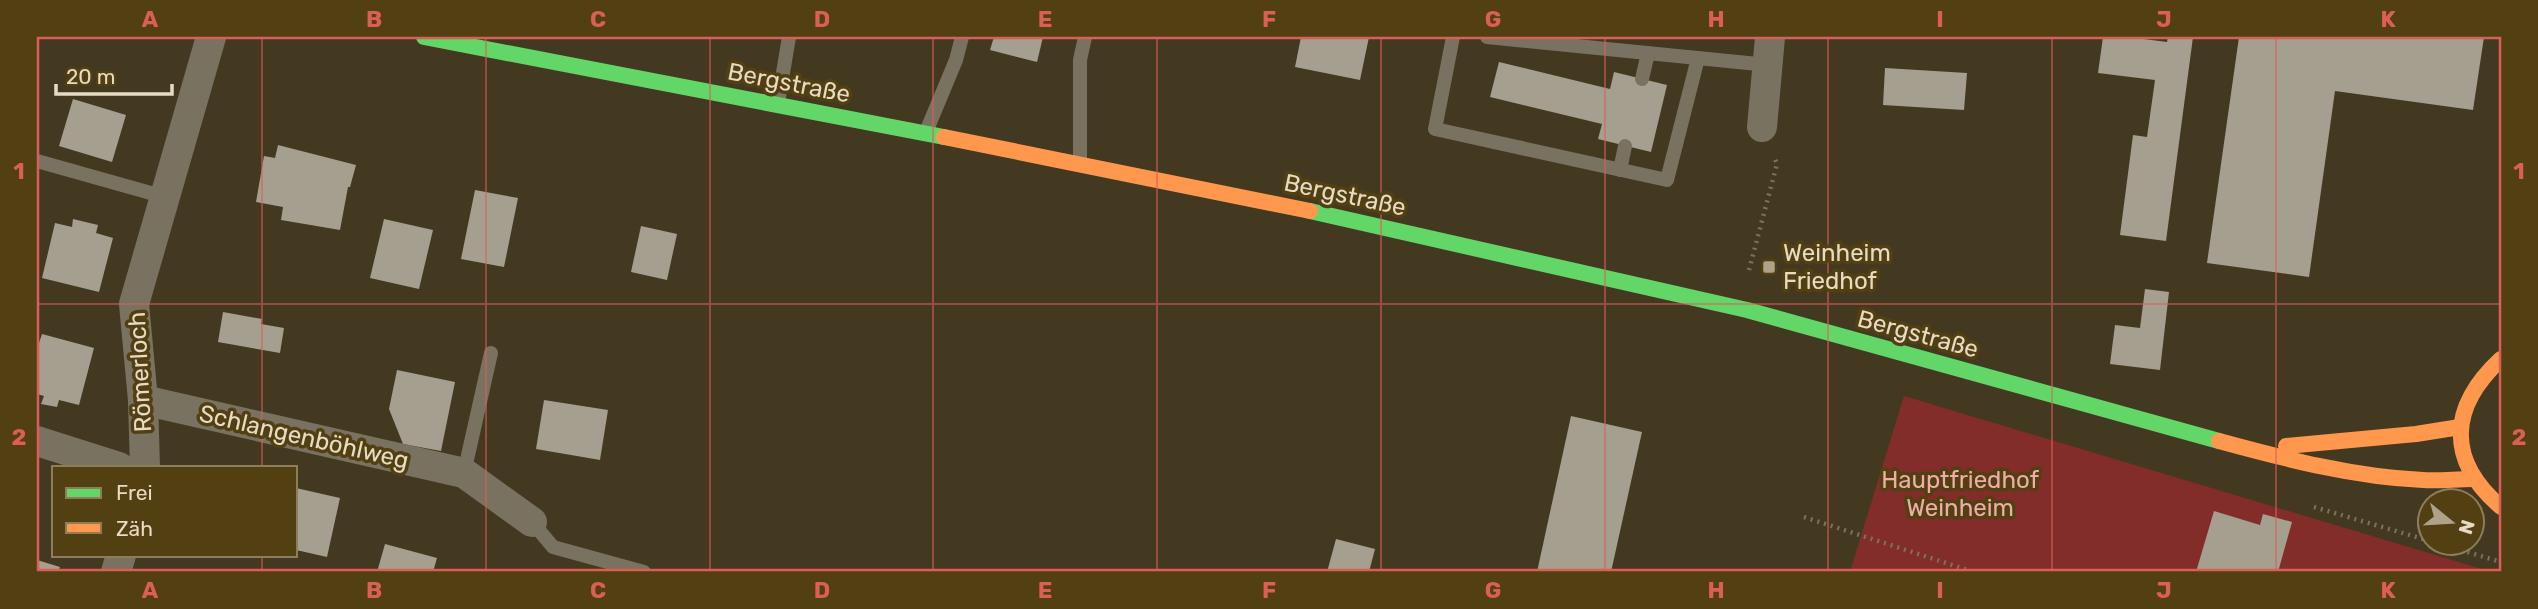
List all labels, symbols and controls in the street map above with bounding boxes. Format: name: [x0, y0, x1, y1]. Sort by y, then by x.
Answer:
text: A: [142, 5, 159, 33]
text: B: [366, 5, 382, 33]
text: C: [590, 5, 606, 33]
text: D: [814, 5, 830, 33]
text: E: [1038, 5, 1052, 33]
text: F: [1262, 5, 1276, 33]
text: G: [1485, 5, 1501, 33]
text: H: [1707, 5, 1725, 33]
text: I: [1936, 5, 1944, 33]
text: J: [2156, 5, 2172, 33]
text: K: [2380, 5, 2396, 33]
scale bar: [56, 52, 172, 96]
street label: Bergstraße: [725, 57, 853, 109]
text: 20 m: [66, 64, 115, 89]
text: 1: [13, 157, 25, 185]
text: 1: [2513, 157, 2525, 185]
street label: Bergstraße: [1281, 168, 1409, 222]
place label: Weinheim Friedhof: [1783, 239, 1891, 295]
marker: Weinheim Friedhof: [1761, 259, 1777, 275]
street label: Bergstraße: [1854, 304, 1982, 364]
street label: Römerloch: [123, 311, 157, 433]
street label: Schlangenböhlweg: [197, 399, 411, 475]
text: 2: [12, 423, 26, 451]
text: 2: [2512, 423, 2526, 451]
legend: [52, 466, 298, 556]
park label: Hauptfriedhof Weinheim: [1881, 466, 2040, 522]
text: Frei: [116, 480, 153, 505]
north arrow: [2416, 486, 2486, 556]
text: Zäh: [116, 516, 153, 541]
text: N: [2454, 517, 2480, 537]
text: A: [142, 576, 159, 604]
text: B: [366, 576, 382, 604]
text: C: [590, 576, 606, 604]
text: D: [814, 576, 830, 604]
text: E: [1038, 576, 1052, 604]
text: F: [1262, 576, 1276, 604]
text: G: [1485, 576, 1501, 604]
text: H: [1707, 576, 1725, 604]
text: I: [1936, 576, 1944, 604]
text: J: [2156, 576, 2172, 604]
text: K: [2380, 576, 2396, 604]

